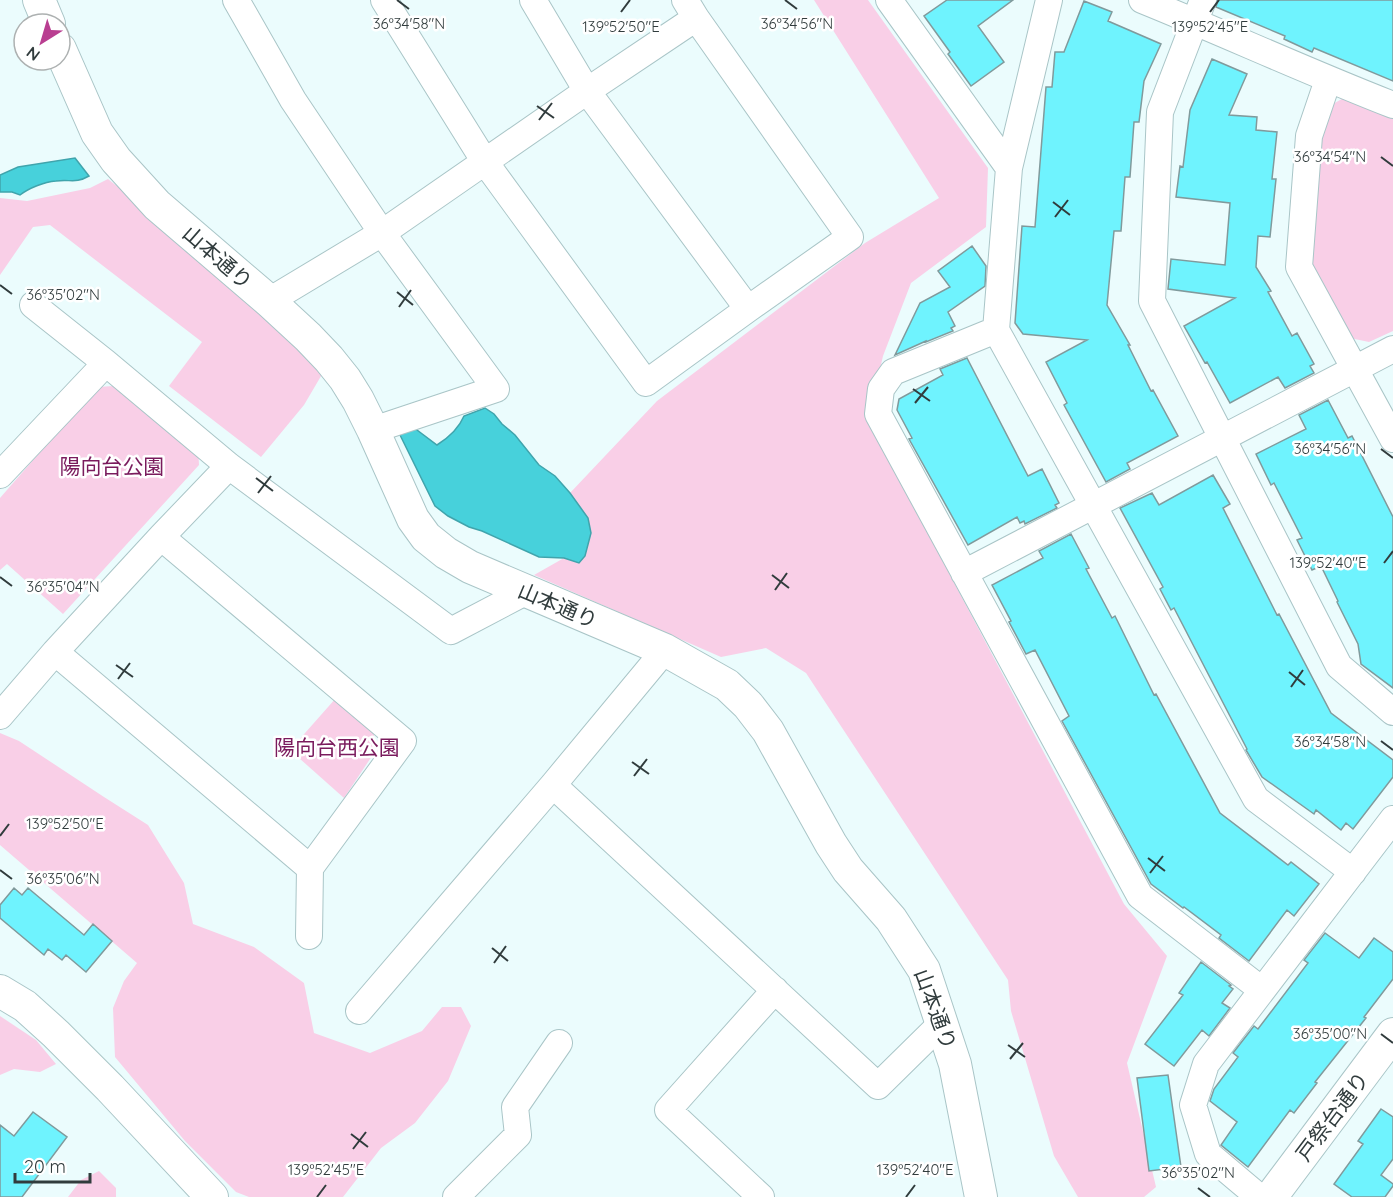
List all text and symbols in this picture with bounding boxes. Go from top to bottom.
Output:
north arrow [12,12,72,72]
text: 36°34'58"N [373,14,445,33]
text: 36°34'56"N [761,14,833,33]
text: 139°52'50"E [582,17,660,36]
text: 139°52'45"E [1172,17,1248,36]
text: N [22,42,44,66]
text: 36°34'54"N [1294,147,1366,166]
street label: 山本通り [178,220,258,294]
text: 36°35'02"N [26,285,100,304]
text: 36°34'56"N [1294,439,1366,458]
park label: 陽向台公園 [60,453,165,479]
text: 139°52'40"E [1289,553,1367,572]
text: 36°35'04"N [26,577,100,596]
street label: 山本通り [514,577,602,633]
text: 36°34'58"N [1294,732,1366,751]
park label: 陽向台西公園 [274,734,400,760]
text: 139°52'50"E [26,814,104,833]
text: 36°35'06"N [26,869,100,888]
street label: 山本通り [909,965,963,1053]
text: 36°35'00"N [1293,1024,1367,1043]
street label: 戸祭台通り [1290,1066,1374,1166]
scale bar [15,1146,90,1184]
text: 20 m [24,1155,66,1178]
text: 139°52'45"E [288,1160,364,1179]
text: 139°52'40"E [876,1160,954,1179]
text: 36°35'02"N [1161,1163,1235,1182]

